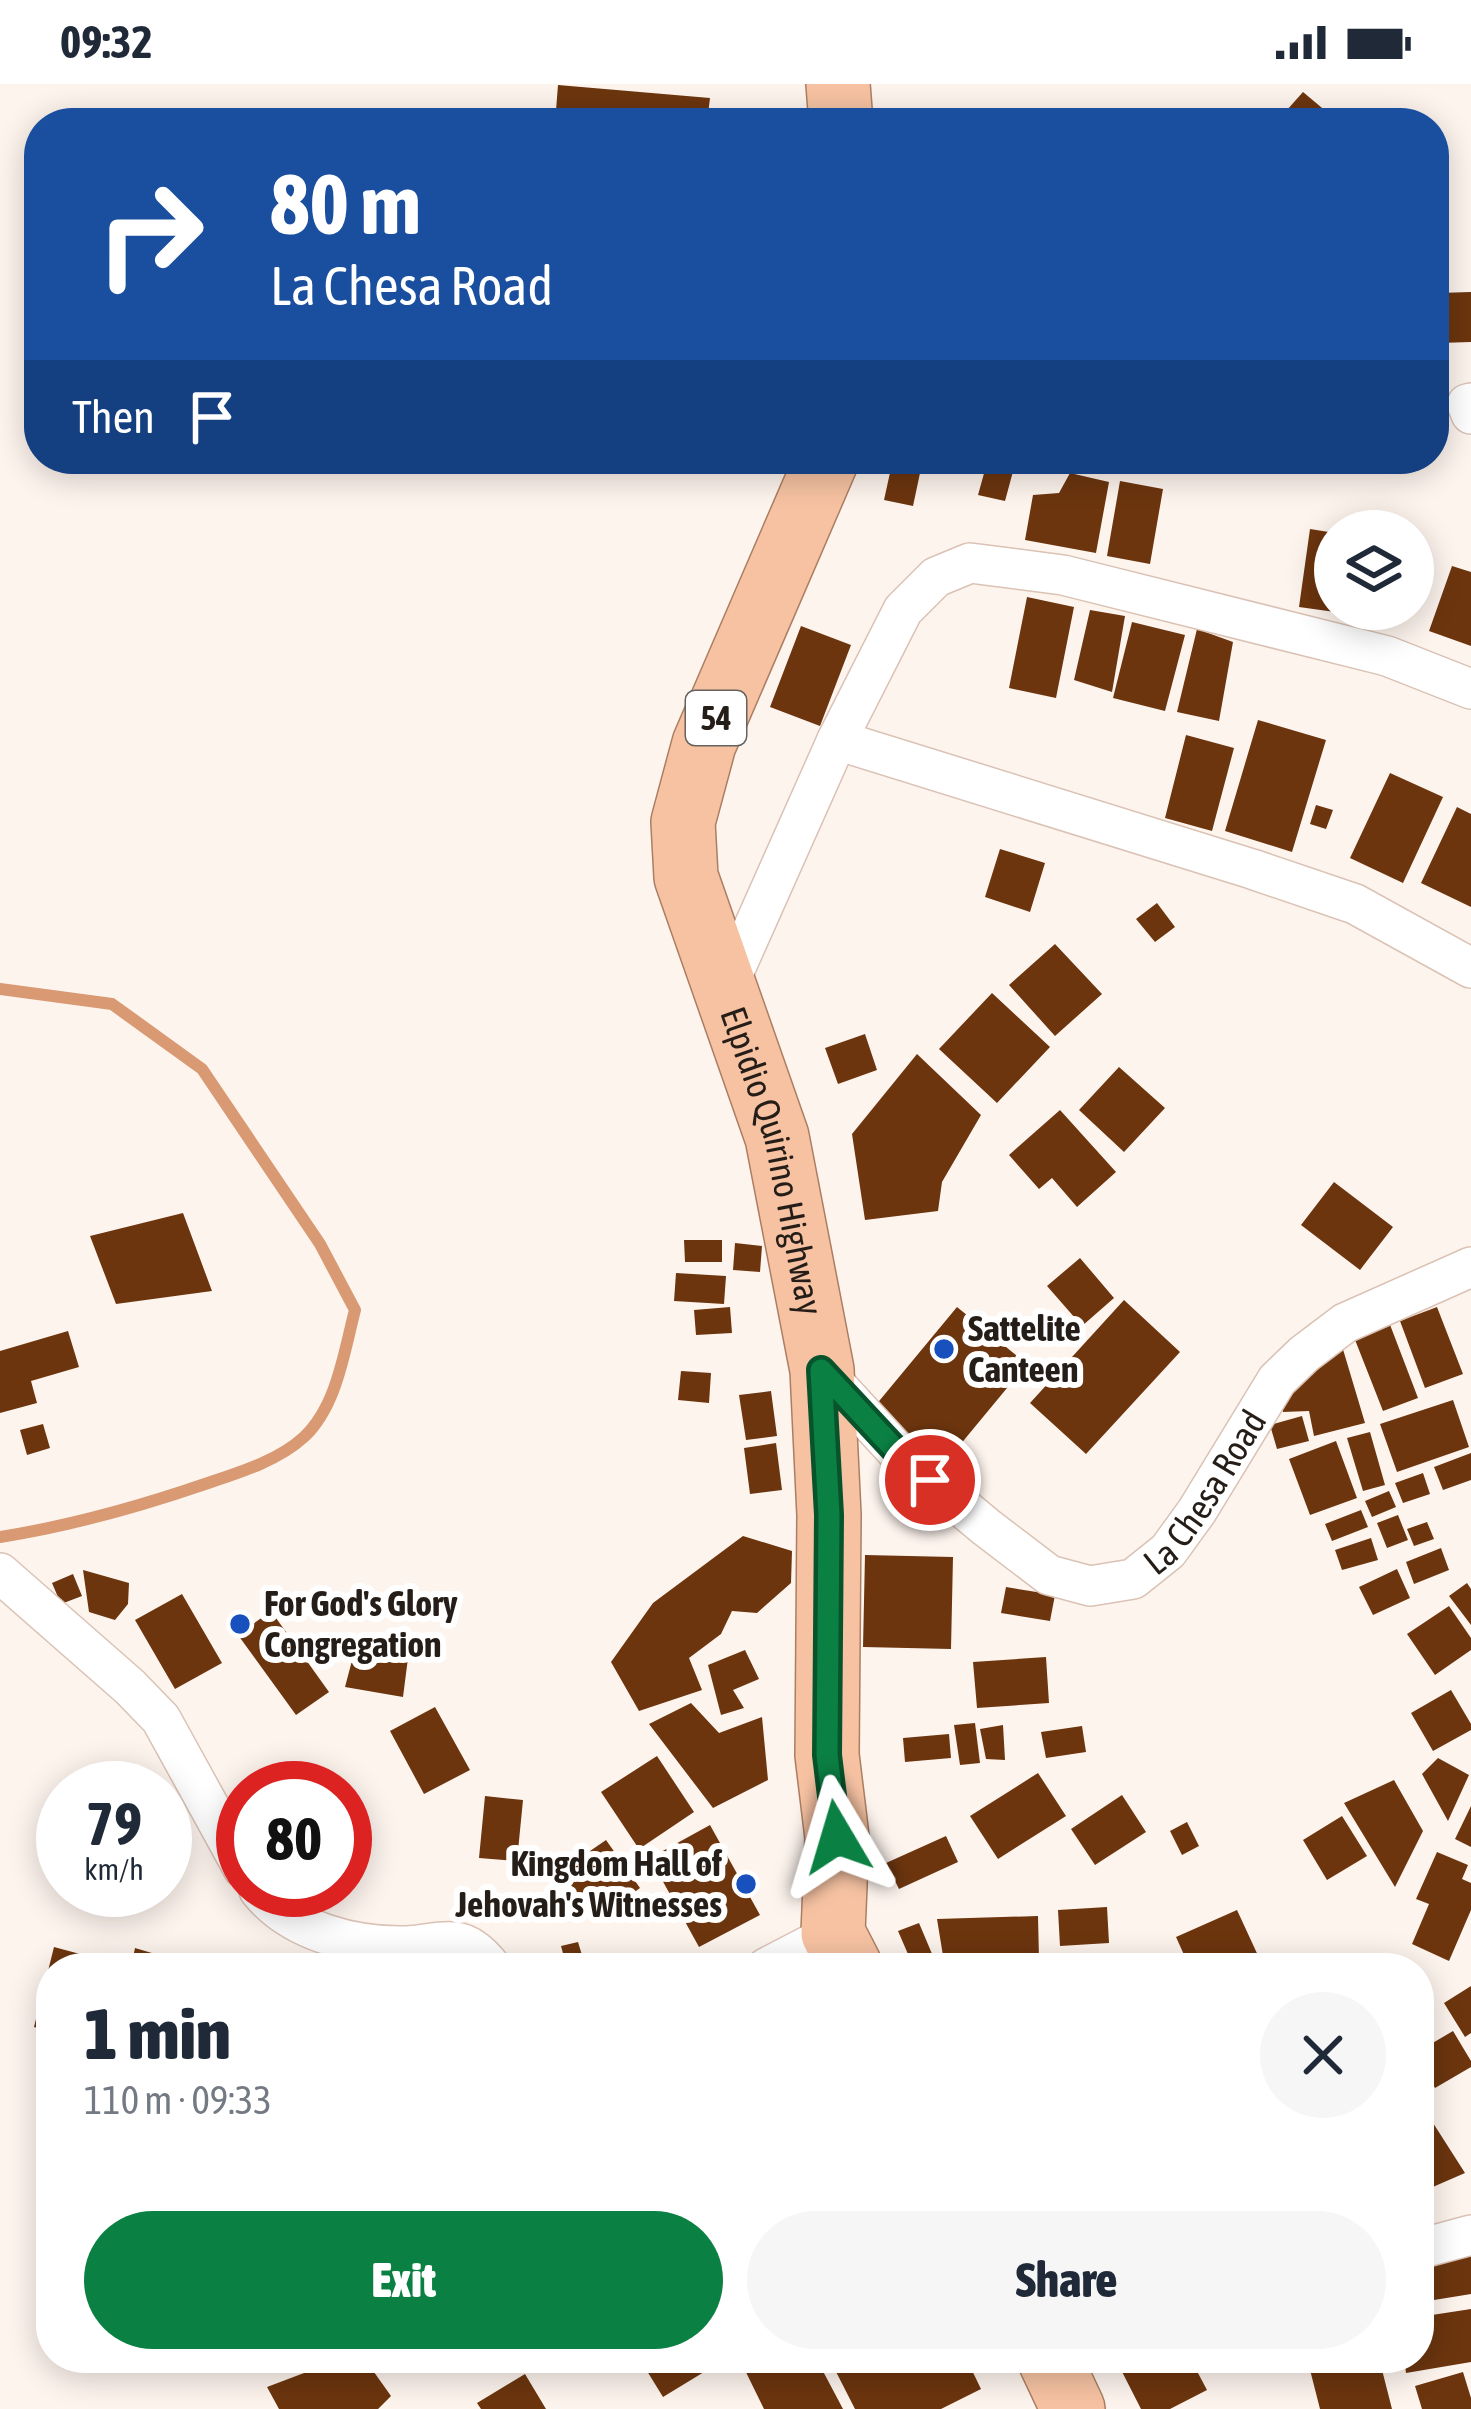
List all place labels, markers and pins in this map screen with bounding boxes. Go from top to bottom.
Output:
place label: Sattelite Canteen [968,1307,1081,1390]
marker: Sattelite Canteen [931,1336,957,1362]
pin [879,1429,981,1531]
place label: For God's Glory Congregation [264,1582,458,1665]
marker: For God's Glory Congregation [227,1611,253,1637]
place label: Kingdom Hall of Jehovah's Witnesses [455,1842,723,1925]
marker: Kingdom Hall of Jehovah's Witnesses [733,1871,759,1897]

